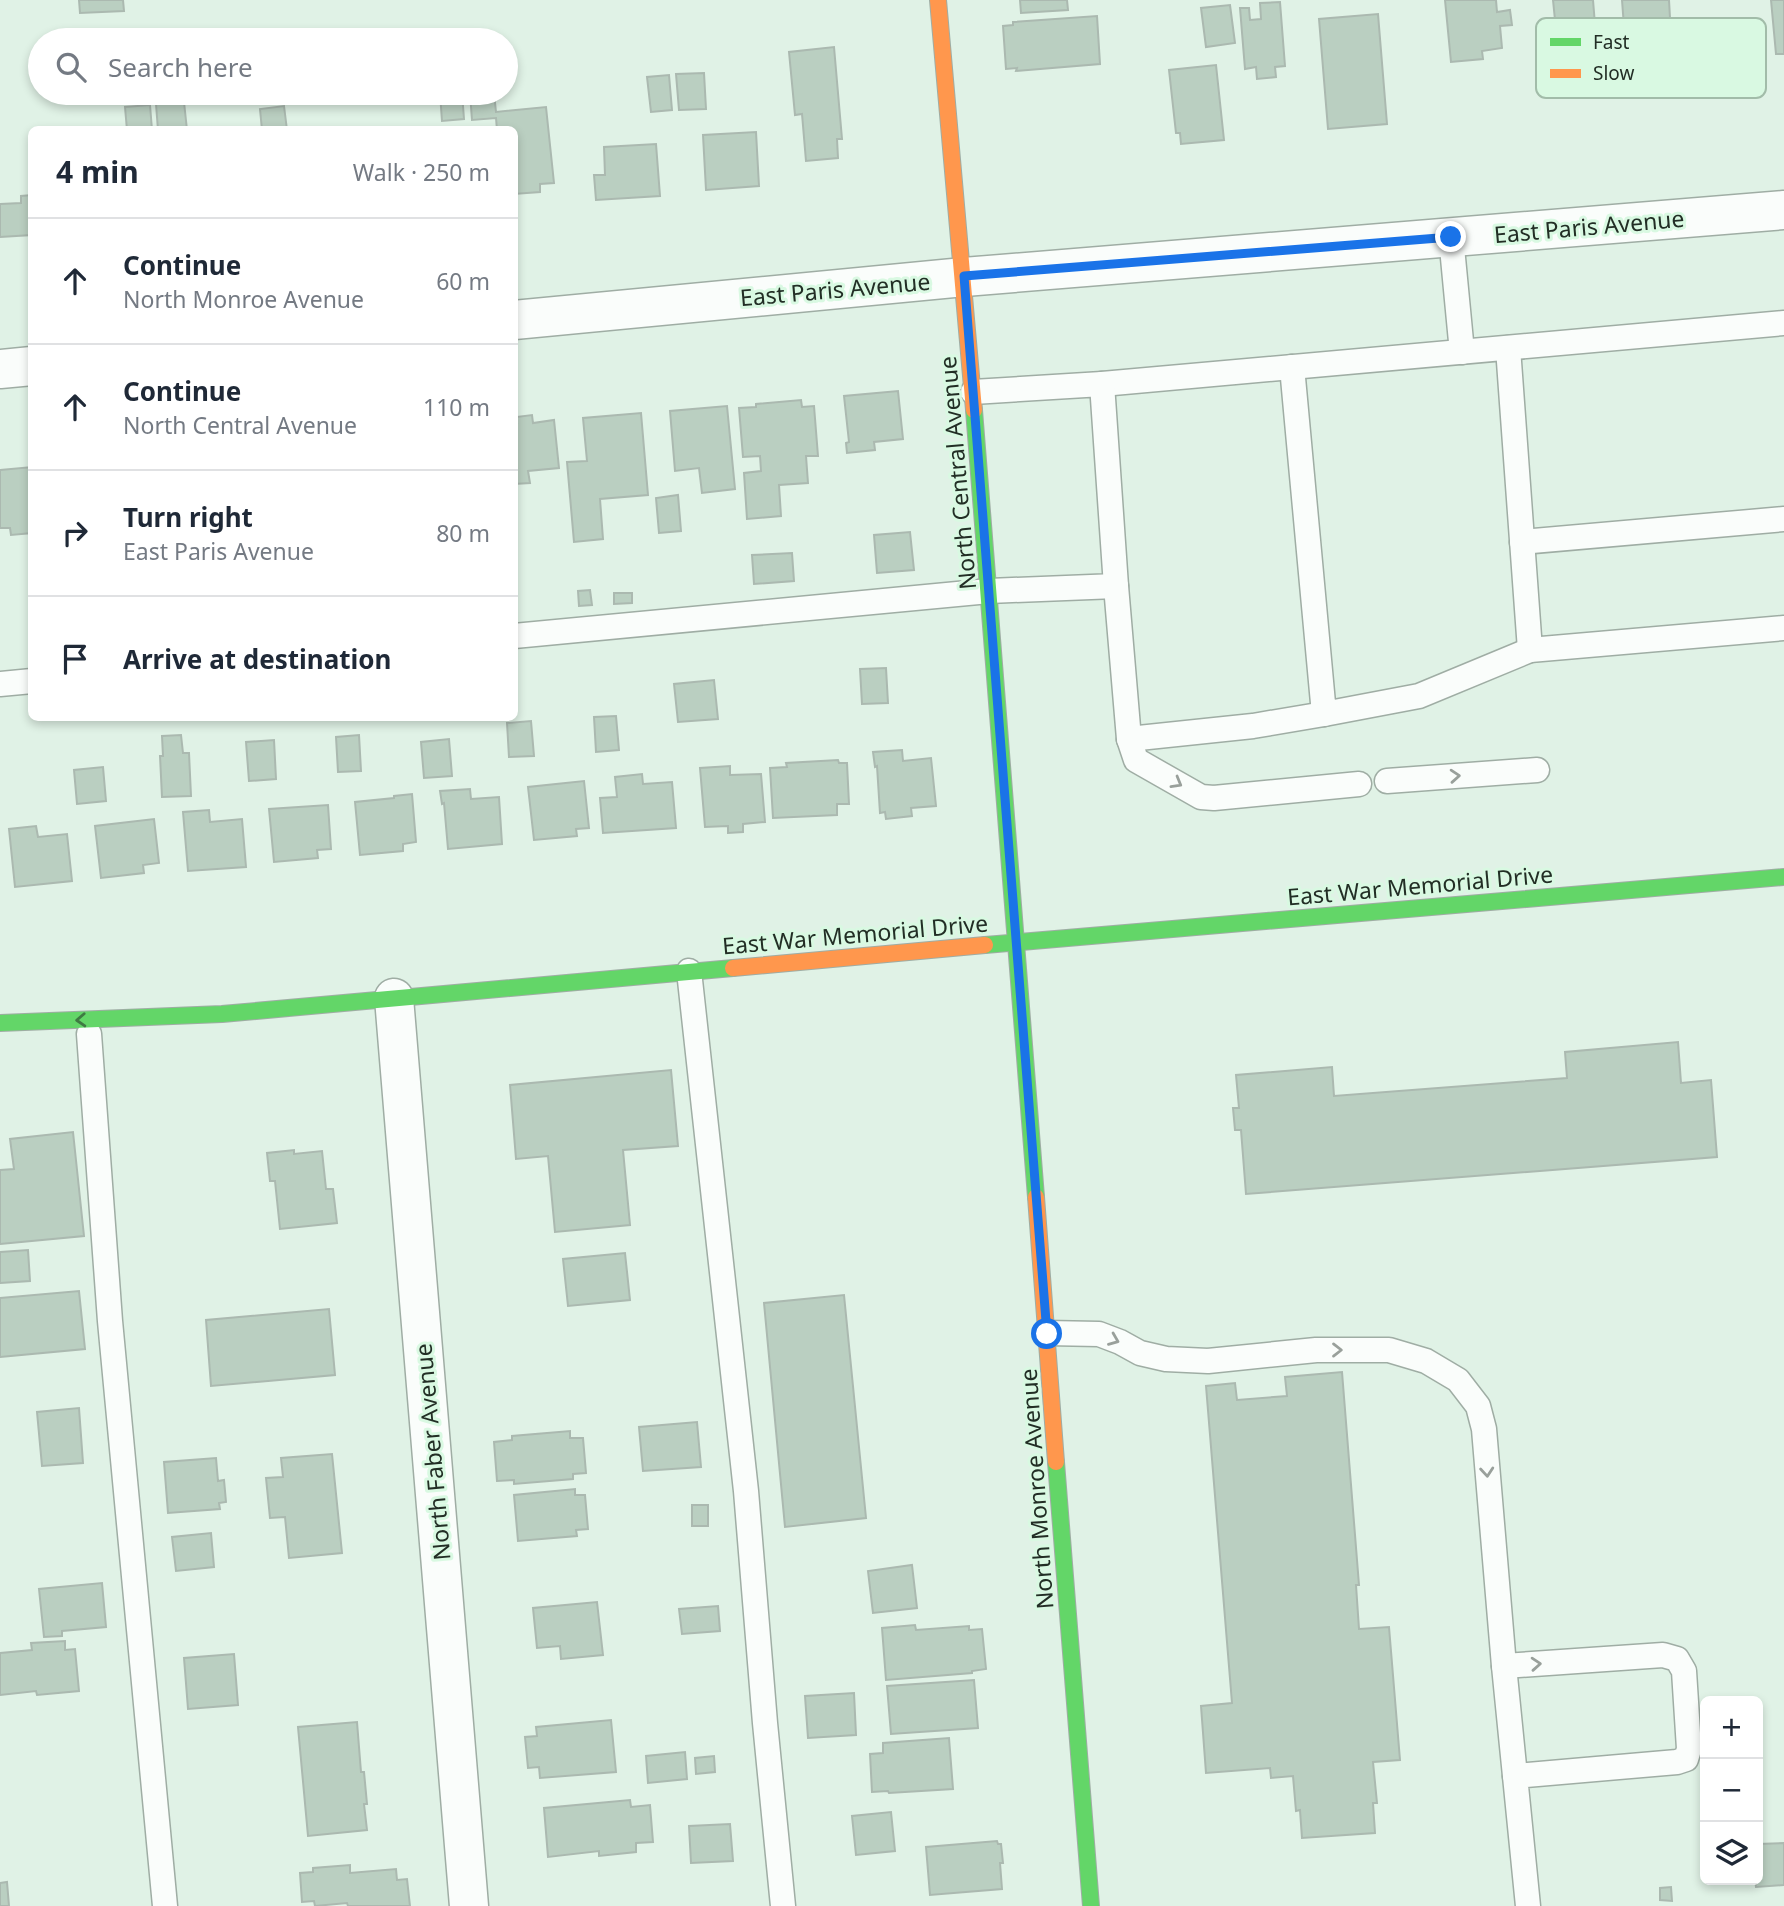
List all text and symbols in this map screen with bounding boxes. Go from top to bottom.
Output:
legend [1536,18,1766,98]
search box [28,28,518,105]
text: Fast [1593,29,1630,55]
icon: search [52,48,90,86]
text: Search here [108,49,253,85]
text: Slow [1593,60,1634,86]
text: 4 min [56,151,139,192]
text: Walk · 250 m [353,156,490,188]
street label: East Paris Avenue [1492,202,1686,250]
route end [1435,221,1466,252]
text: Continue [123,247,241,283]
icon: ahead [56,262,94,300]
text: 60 m [436,265,490,297]
street label: East Paris Avenue [738,265,932,313]
text: North Monroe Avenue [123,283,364,315]
street label: North Central Avenue [931,355,983,591]
text: Continue [123,373,241,409]
icon: ahead [56,388,94,426]
text: 110 m [423,391,490,423]
text: North Central Avenue [123,409,357,441]
text: Turn right [123,499,253,535]
icon: right [56,514,94,552]
text: 80 m [436,517,490,549]
text: East Paris Avenue [123,535,314,567]
icon: arrive [56,640,94,678]
text: Arrive at destination [123,641,392,677]
one-way arrow [1450,769,1461,784]
one-way arrow [1169,775,1182,788]
street label: East War Memorial Drive [1286,857,1554,913]
street label: East War Memorial Drive [721,906,989,962]
one-way arrow [75,1012,86,1027]
route start [1031,1318,1062,1349]
one-way arrow [1106,1332,1119,1346]
street label: North Faber Avenue [407,1342,457,1562]
one-way arrow [1332,1342,1343,1358]
street label: North Monroe Avenue [1012,1368,1060,1610]
one-way arrow [1479,1467,1494,1478]
one-way arrow [1531,1657,1542,1672]
map controls [1700,1696,1763,1885]
button: + [1700,1696,1763,1759]
button: − [1700,1759,1763,1822]
button: layers [1700,1822,1763,1885]

